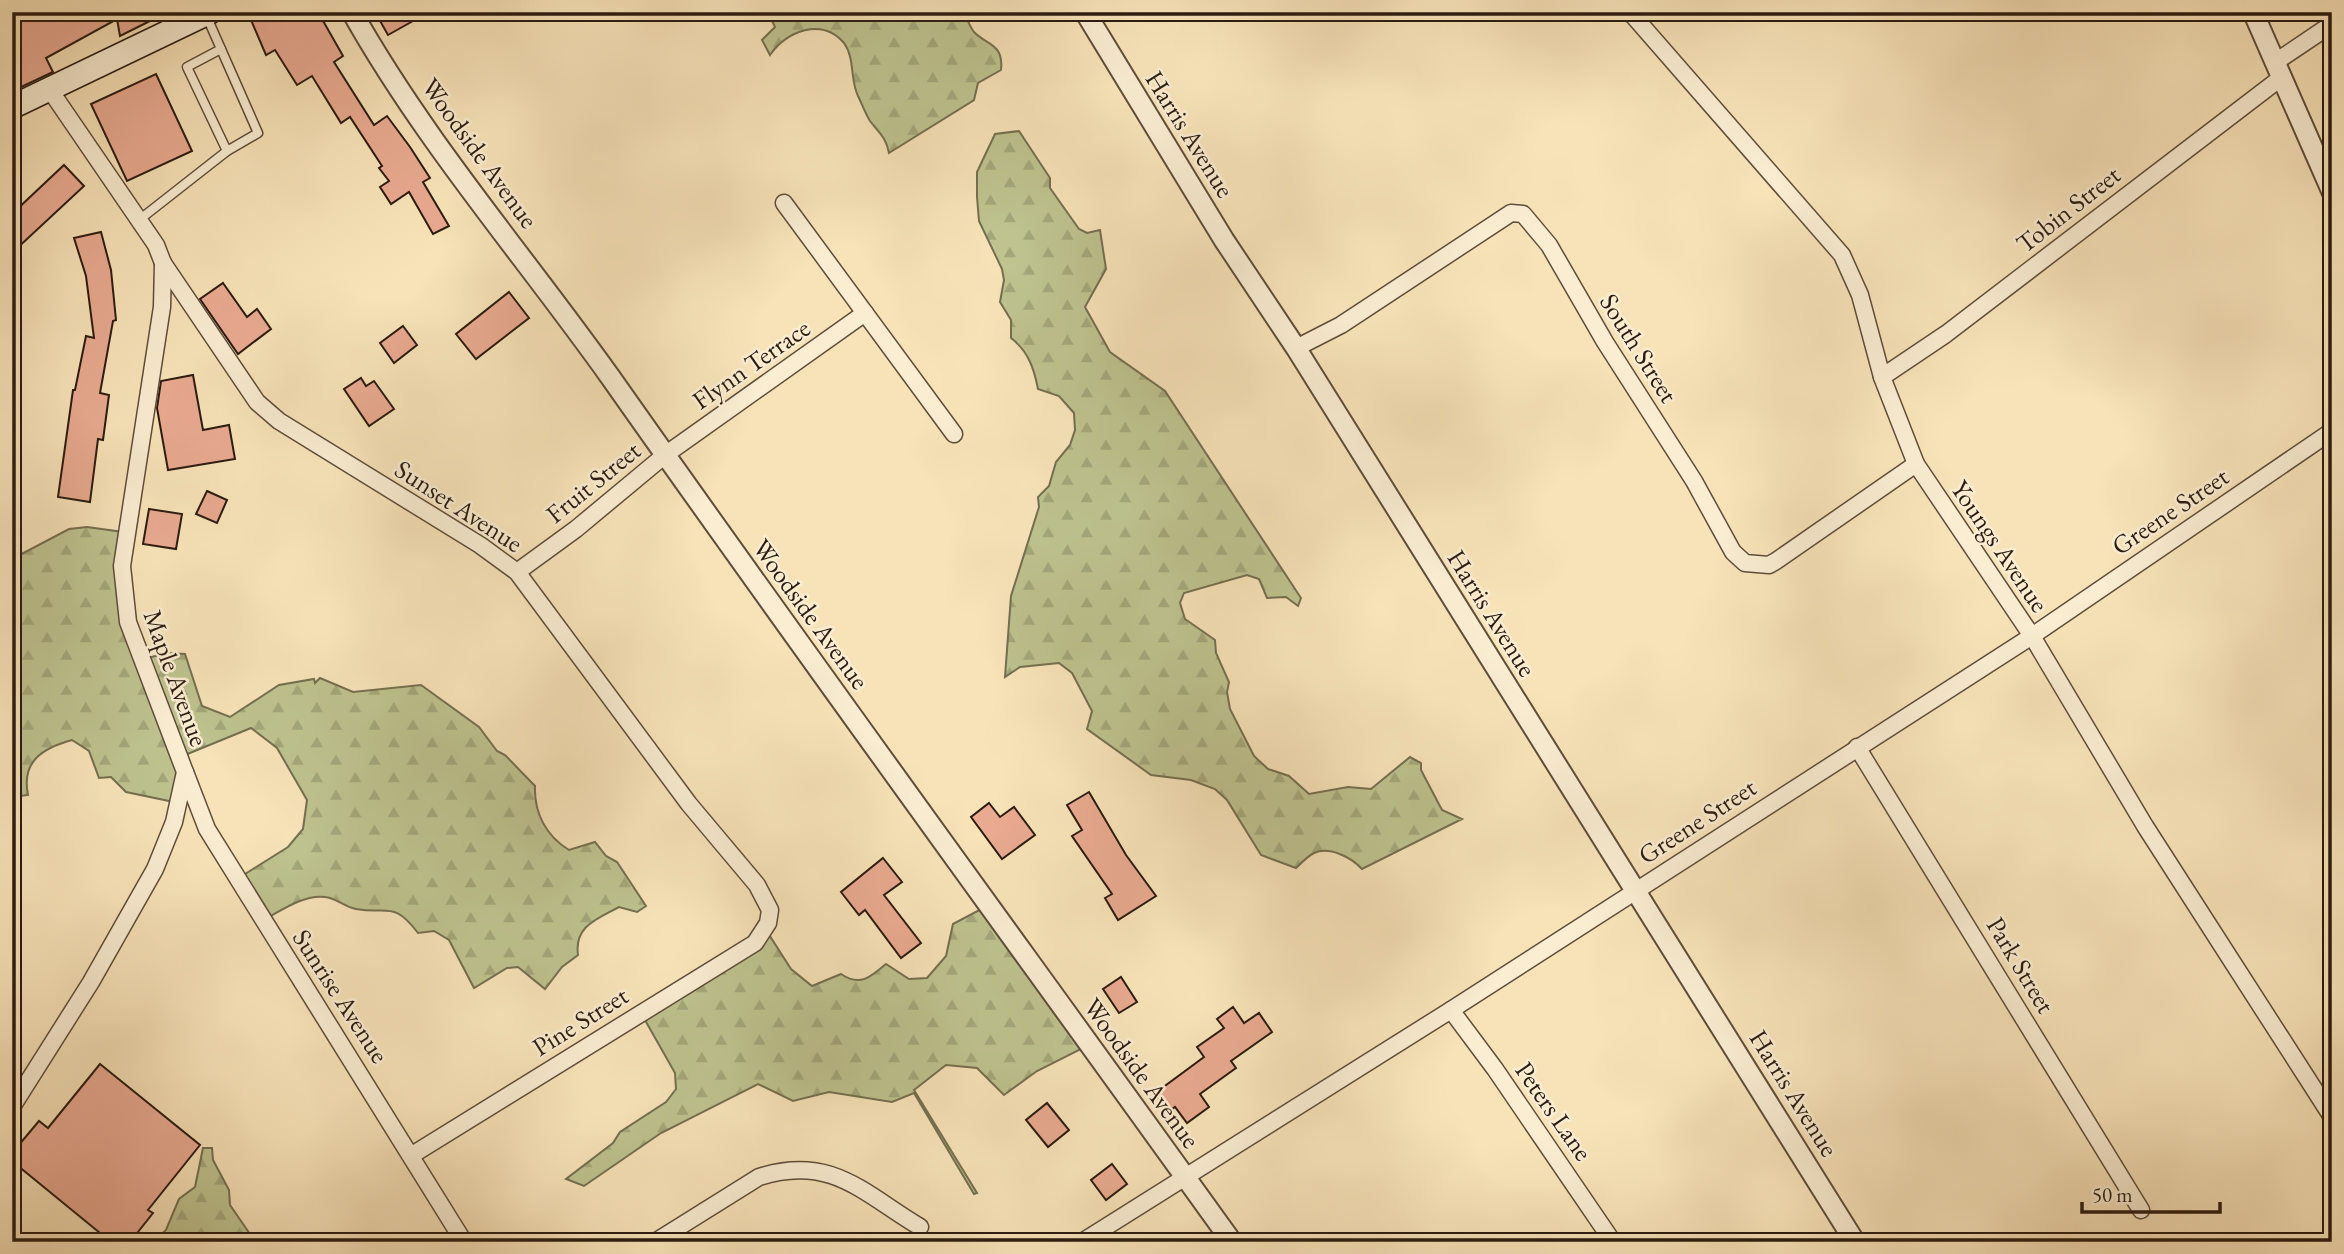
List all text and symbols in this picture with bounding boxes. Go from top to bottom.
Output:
street label: Harris Avenue [1138,64,1242,204]
street label: Woodside Avenue [414,71,546,235]
street label: Tobin Street [2009,158,2127,260]
street label: South Street [1592,287,1686,409]
street label: Flynn Terrace [685,311,817,417]
street label: Fruit Street [539,433,647,531]
street label: Sunset Avenue [388,452,530,560]
street label: Greene Street [2105,459,2235,563]
street label: Youngs Avenue [1943,473,2057,619]
street label: Woodside Avenue [745,532,877,696]
street label: Harris Avenue [1440,543,1544,683]
street label: Maple Avenue [136,605,216,751]
street label: Greene Street [1632,770,1762,872]
street label: Park Street [1979,911,2063,1019]
street label: Sunrise Avenue [285,923,397,1069]
street label: Pine Street [526,978,634,1064]
street label: Woodside Avenue [1076,991,1208,1155]
street label: Harris Avenue [1742,1023,1846,1163]
street label: Peters Lane [1508,1055,1600,1167]
scale bar [2082,1170,2220,1214]
text: 50 m [2092,1181,2133,1208]

